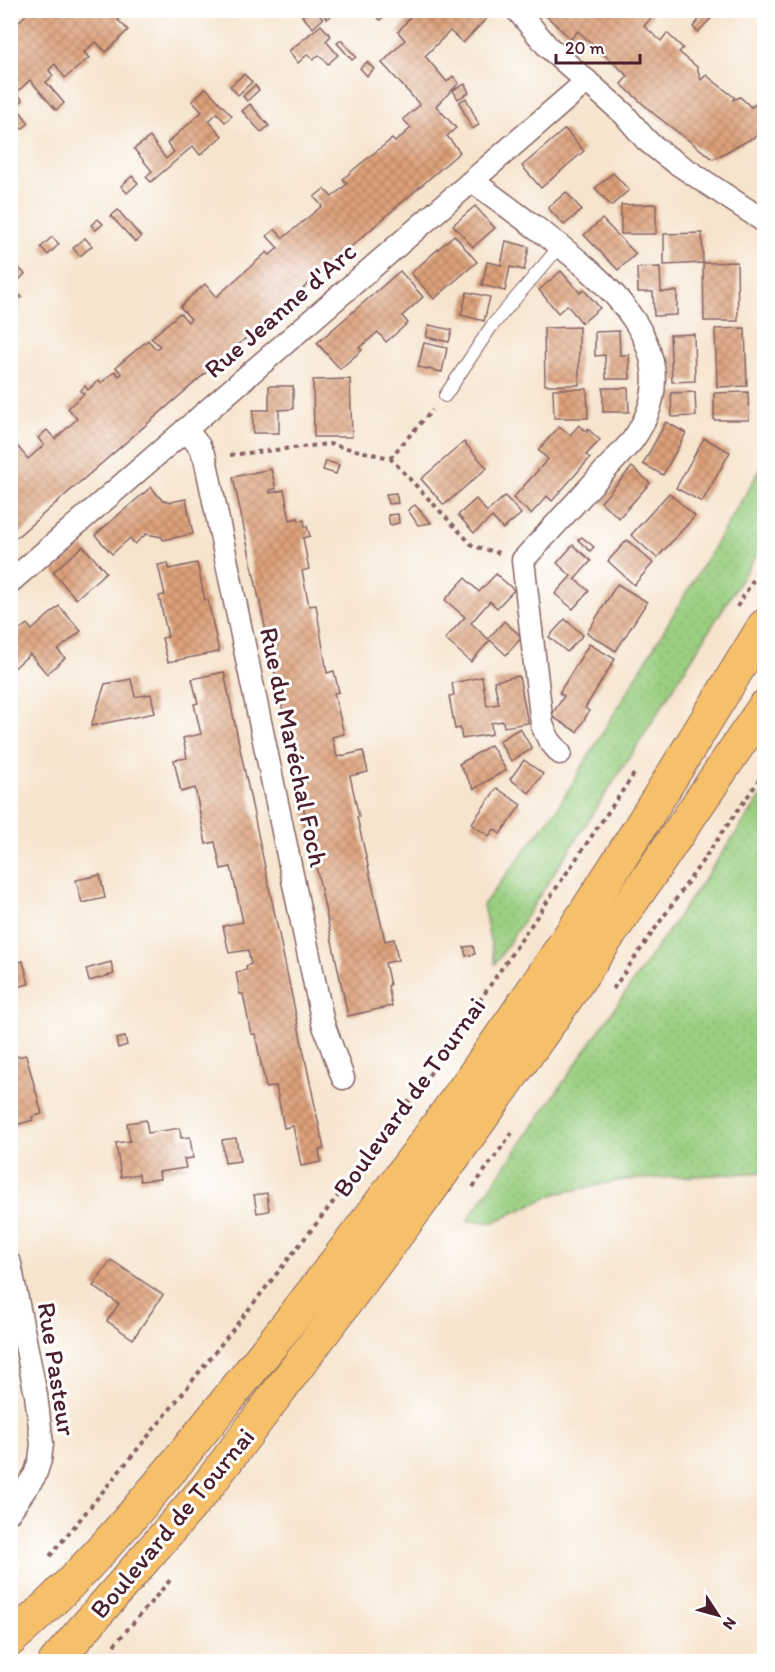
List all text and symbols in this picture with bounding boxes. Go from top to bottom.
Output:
scale bar [556,27,640,65]
text: 20 m [565,37,605,59]
street label: Rue Jeanne d'Arc [197,235,363,385]
street label: Rue du Maréchal Foch [253,624,335,870]
street label: Boulevard de Tournai [326,991,492,1203]
street label: Rue Pasteur [31,1300,83,1439]
street label: Boulevard de Tournai [83,1421,261,1625]
north arrow [688,1585,748,1645]
text: N [719,1614,741,1633]

